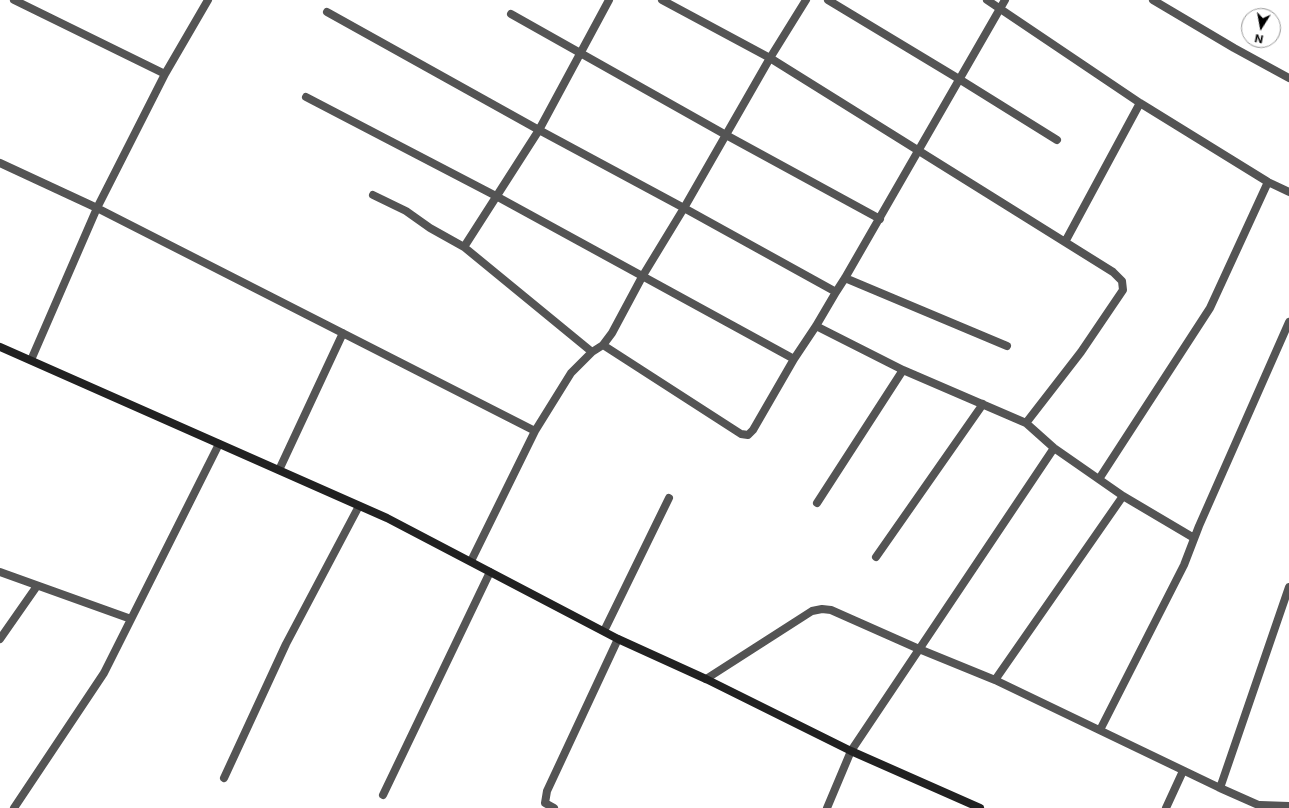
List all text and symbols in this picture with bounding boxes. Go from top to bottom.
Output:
north arrow [1241,8,1281,48]
text: N [1253,31,1264,46]

